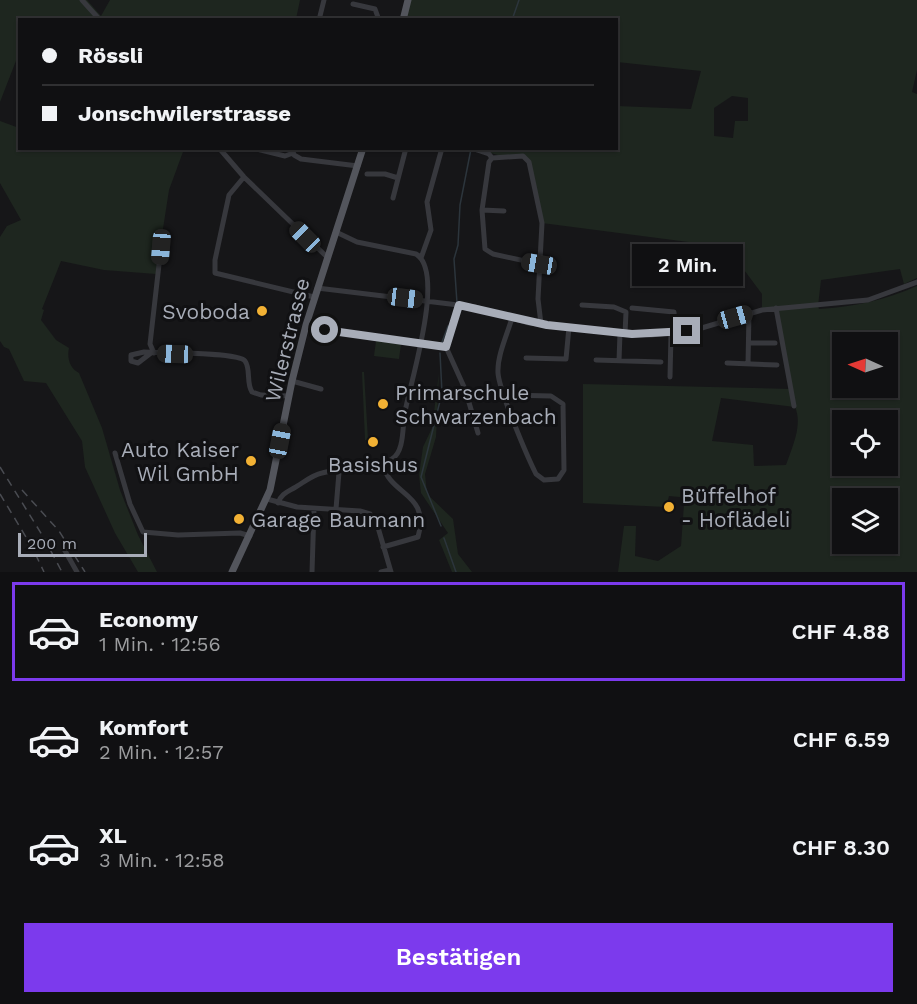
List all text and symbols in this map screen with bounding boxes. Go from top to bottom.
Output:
text: Rössli [78,43,143,68]
text: Jonschwilerstrasse [78,101,291,126]
car [286,218,324,256]
car [150,228,172,266]
callout: 2 Min. [632,244,742,286]
car [520,252,558,276]
text: 2 Min. [658,253,717,277]
street label: Wilerstrasse [260,275,314,405]
car [386,287,424,309]
place label: Svoboda [162,299,250,324]
car [715,303,755,331]
marker: Svoboda [255,304,269,318]
route start [311,316,338,343]
route end [673,317,700,344]
north arrow [832,332,898,398]
map controls [832,332,898,554]
car [157,344,193,364]
place label: Primarschule Schwarzenbach [395,380,557,429]
marker: Primarschule Schwarzenbach [376,397,390,411]
button: locate [832,410,898,476]
car [268,422,292,460]
marker: Basishus [366,435,380,449]
place label: Auto Kaiser Wil GmbH [121,437,239,486]
place label: Basishus [328,452,418,477]
marker: Auto Kaiser Wil GmbH [244,454,258,468]
place label: Büffelhof - Hoflädeli [681,483,790,532]
button: layers [832,488,898,554]
marker: Büffelhof - Hoflädeli [662,500,676,514]
place label: Garage Baumann [251,507,425,532]
marker: Garage Baumann [232,512,246,526]
scale bar [18,530,147,558]
text: 200 m [27,534,77,553]
icon: car [27,605,81,659]
text: Economy [99,607,198,632]
text: CHF 4.88 [791,619,890,644]
text: 1 Min. · 12:56 [99,632,221,656]
icon: car [27,713,81,767]
text: Komfort [99,715,188,740]
text: CHF 6.59 [793,727,890,752]
text: 2 Min. · 12:57 [99,740,224,764]
icon: car [27,821,81,875]
text: XL [99,823,127,848]
text: CHF 8.30 [792,835,890,860]
text: 3 Min. · 12:58 [99,848,225,872]
button: Bestätigen [24,923,893,992]

